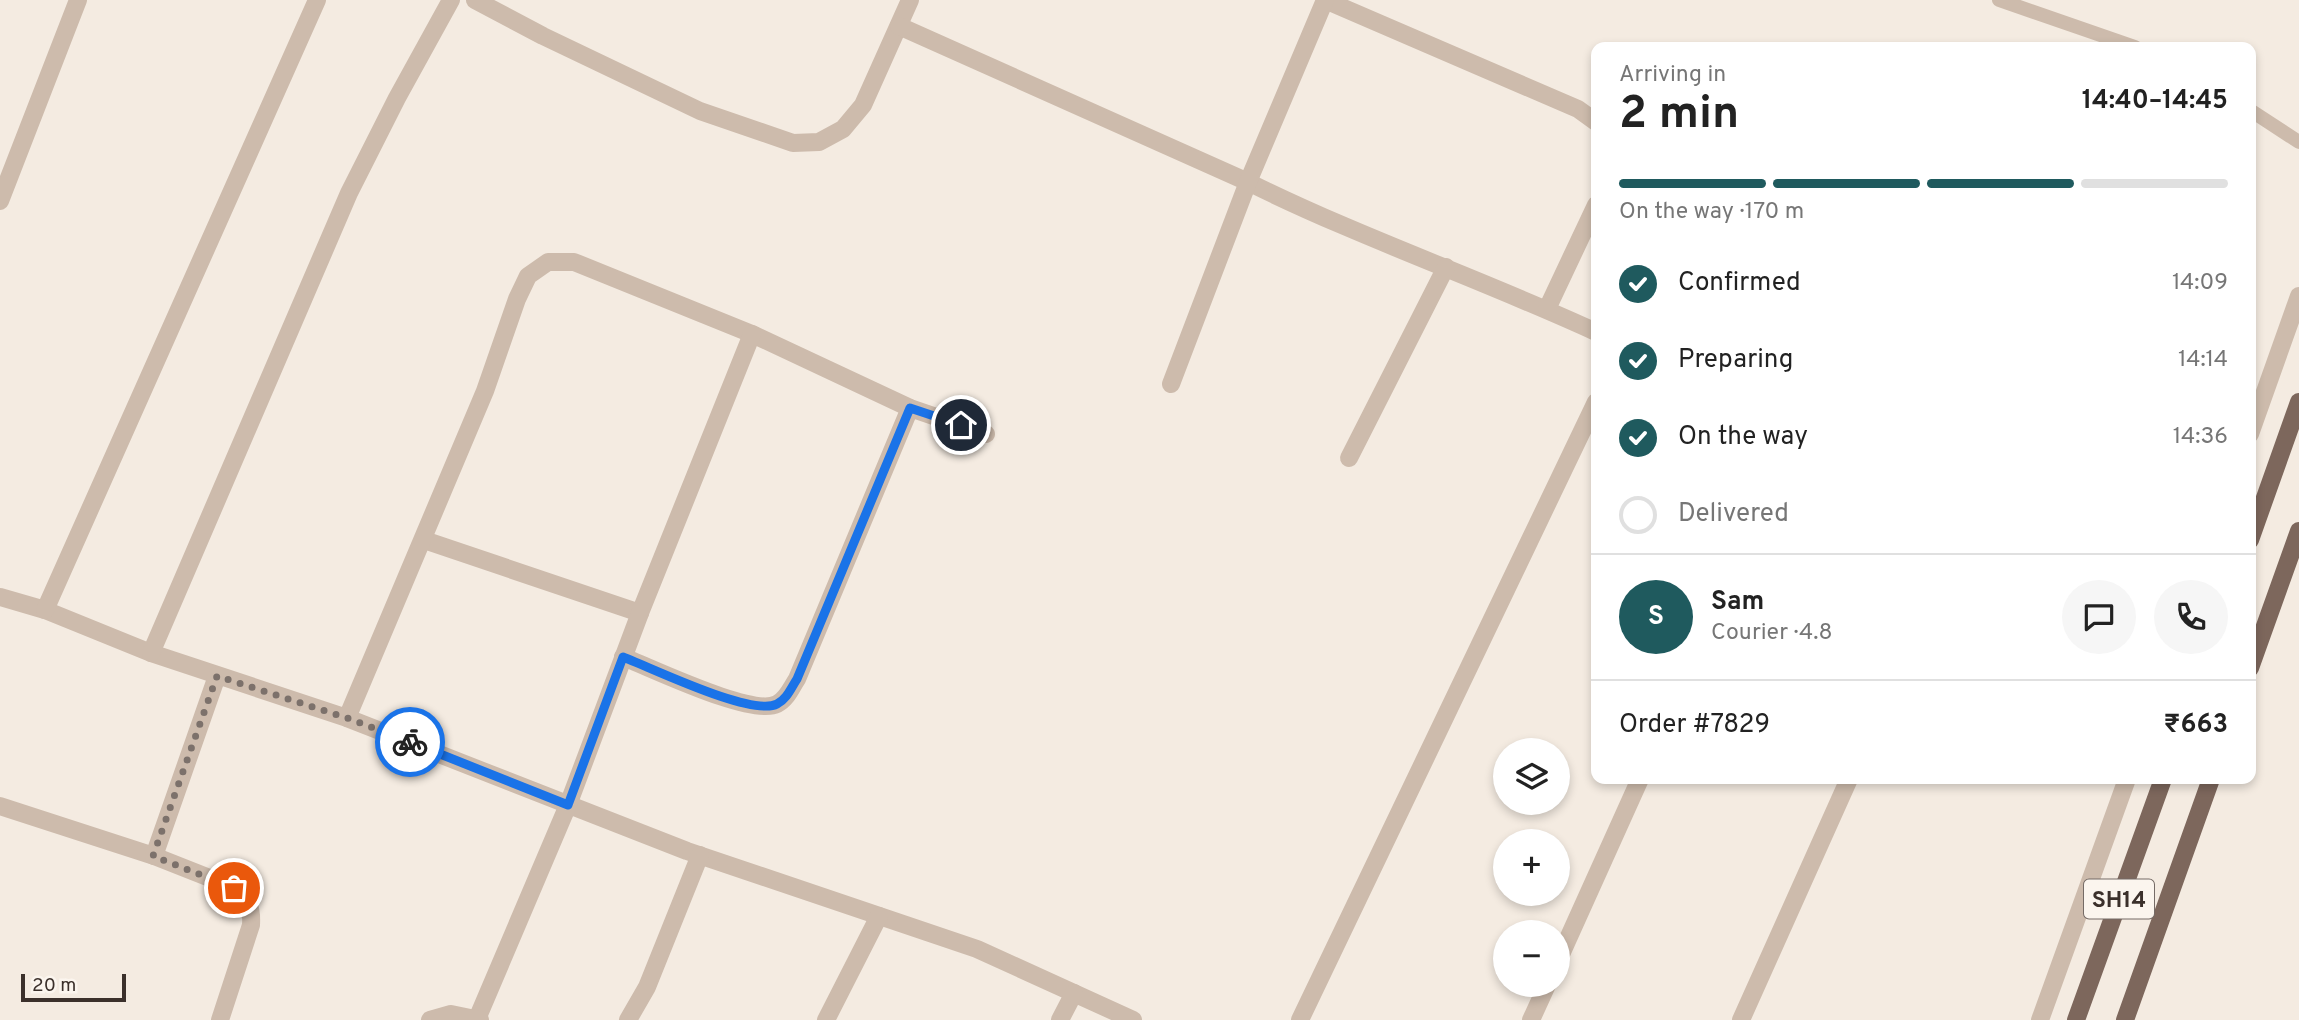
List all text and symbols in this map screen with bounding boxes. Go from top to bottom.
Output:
text: Arriving in [1619,61,1726,90]
text: 14:40–14:45 [2082,85,2228,118]
text: 2 min [1619,86,1739,145]
text: On the way · 170 m [1619,198,1804,227]
icon: check [1619,265,1657,303]
text: Confirmed [1678,267,1801,300]
text: 14:09 [2172,269,2228,298]
icon: check [1619,342,1657,380]
text: Preparing [1678,344,1793,377]
text: 14:14 [2178,346,2228,375]
pin [931,395,991,455]
icon: home [942,406,980,444]
icon: check [1619,419,1657,457]
text: On the way [1678,421,1808,454]
text: 14:36 [2173,423,2228,452]
text: Delivered [1678,498,1789,531]
button: chat [2062,580,2136,654]
button: phone [2154,580,2228,654]
text: Sam [1711,586,1764,619]
text: S [1648,601,1664,634]
text: Courier · 4.8 [1711,619,1832,648]
courier [375,707,445,777]
text: Order #7829 [1619,709,1770,742]
text: ₹663 [2163,709,2228,742]
icon: bike [391,723,429,761]
map controls [1493,738,1570,997]
button: layers [1493,738,1570,815]
button: + [1493,829,1570,906]
pin [204,858,264,918]
icon: bag [215,869,253,907]
road number: SH14 [2084,879,2154,918]
button: − [1493,920,1570,997]
scale bar [21,971,126,1003]
text: 20 m [32,974,76,998]

